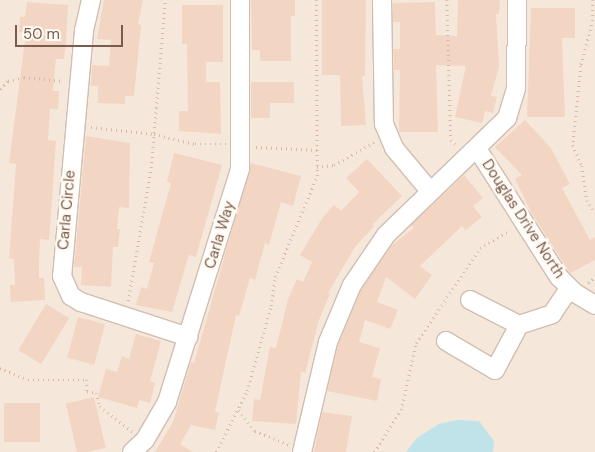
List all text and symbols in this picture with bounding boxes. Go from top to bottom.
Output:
scale bar [18,15,125,47]
text: 50 m [23,24,60,44]
street label: Douglas Drive North [478,156,568,282]
street label: Carla Circle [55,169,79,251]
street label: Carla Way [201,199,239,271]

